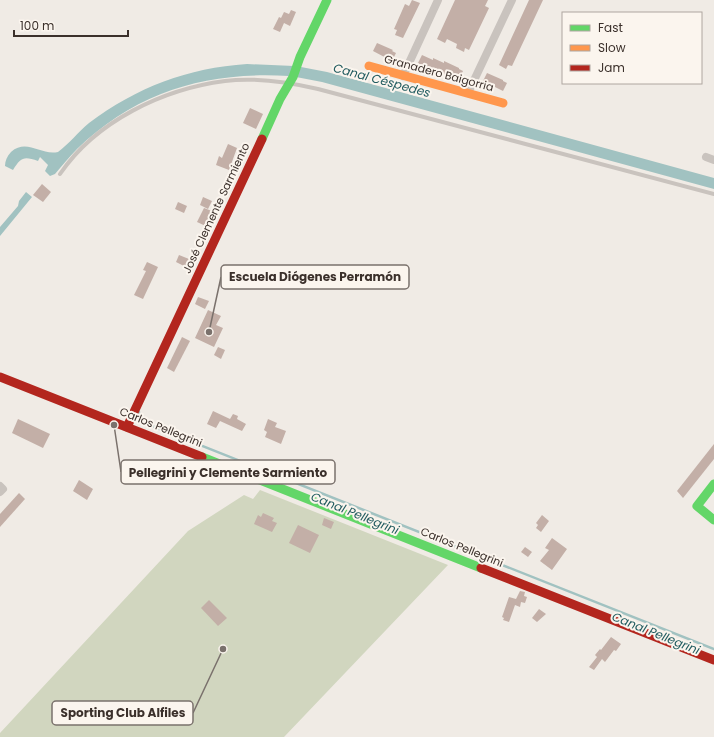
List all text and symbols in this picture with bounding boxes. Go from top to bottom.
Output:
scale bar [14,12,128,38]
legend [562,12,702,84]
text: 100 m [20,17,54,34]
text: Fast [598,19,623,36]
text: Slow [598,39,626,56]
street label: Granadero Baigorria [383,51,495,95]
water label: Canal Céspedes [331,59,433,101]
text: Jam [598,59,625,76]
street label: José Clemente Sarmiento [179,140,253,276]
callout: Escuela Diógenes Perramón [221,265,409,289]
text: Escuela Diógenes Perramón [229,268,401,285]
street label: Carlos Pellegrini [117,403,205,451]
callout: Pellegrini y Clemente Sarmiento [121,460,335,484]
text: Pellegrini y Clemente Sarmiento [129,464,328,481]
water label: Canal Pellegrini [308,488,403,539]
street label: Carlos Pellegrini [418,523,506,571]
water label: Canal Pellegrini [609,608,704,659]
callout: Sporting Club Alfiles [52,701,193,725]
text: Sporting Club Alfiles [61,704,186,721]

